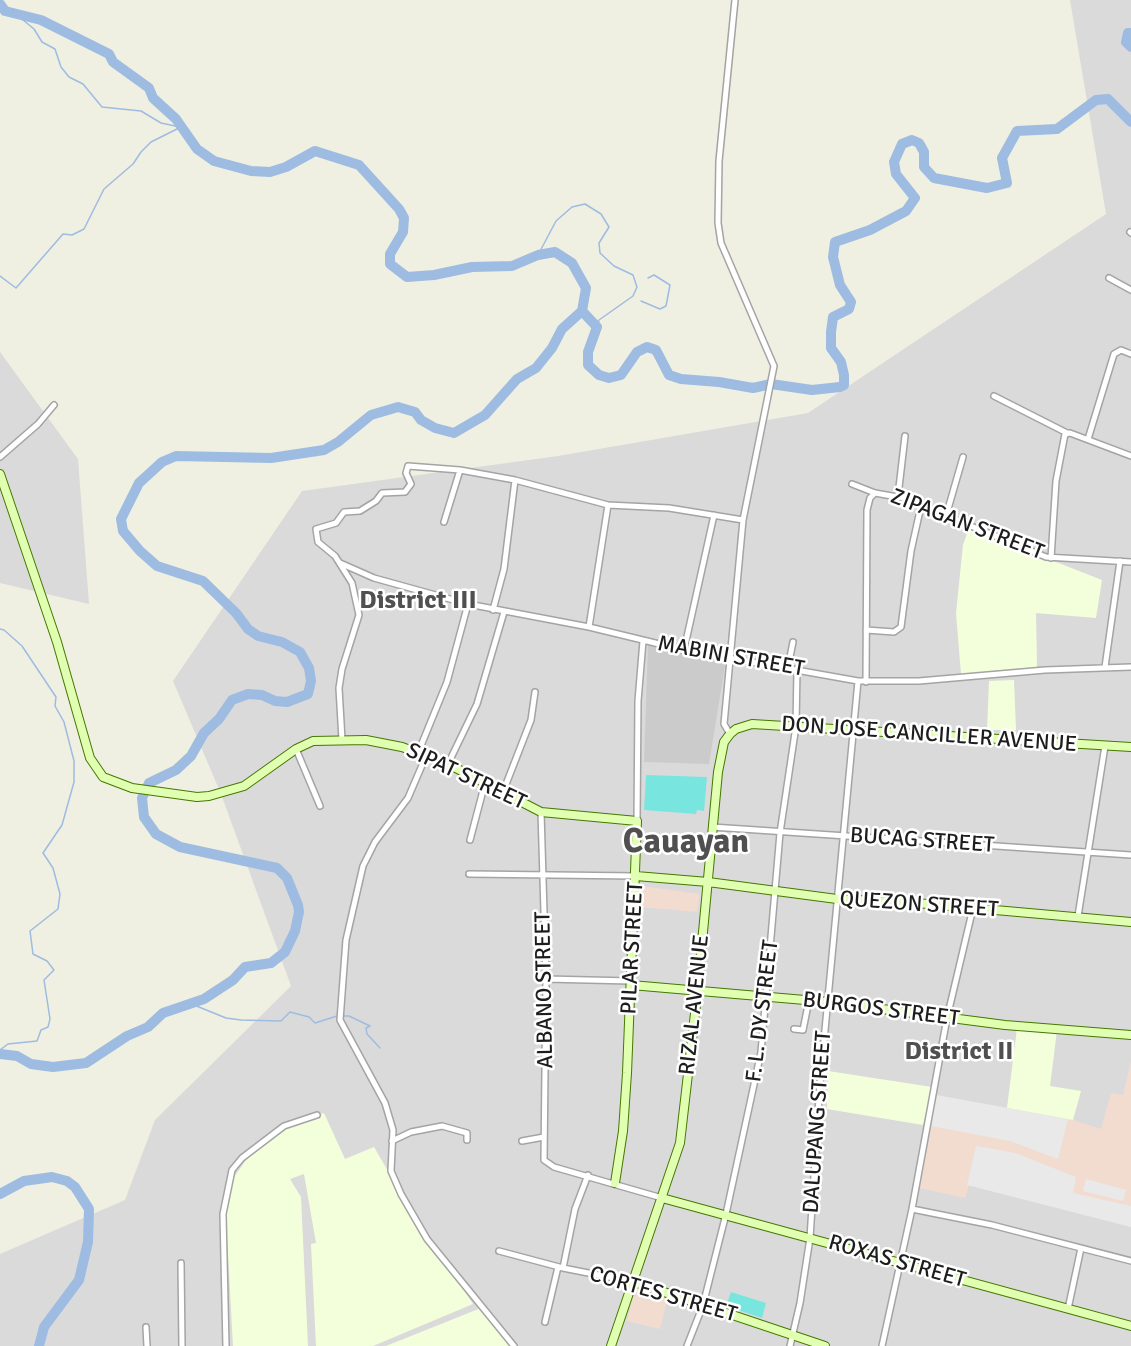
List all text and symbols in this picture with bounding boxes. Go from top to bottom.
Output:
street label: ZIPAGAN STREET [887,484,1047,566]
district label: District III [359,585,477,617]
street label: MABINI STREET [656,631,806,683]
street label: DON JOSE CANCILLER AVENUE [780,712,1078,758]
street label: SIPAT STREET [402,738,530,816]
district label: Cauayan [623,823,749,863]
street label: BUCAG STREET [849,823,995,859]
street label: PILAR STREET [616,881,650,1015]
street label: QUEZON STREET [839,886,999,924]
street label: ALBANO STREET [530,911,560,1069]
street label: RIZAL AVENUE [674,933,716,1077]
street label: F. L. DY STREET [741,938,785,1084]
street label: BURGOS STREET [801,987,961,1033]
street label: DALUPANG STREET [798,1030,838,1214]
district label: District II [904,1036,1014,1068]
street label: ROXAS STREET [825,1230,969,1294]
street label: CORTES STREET [586,1261,740,1329]

